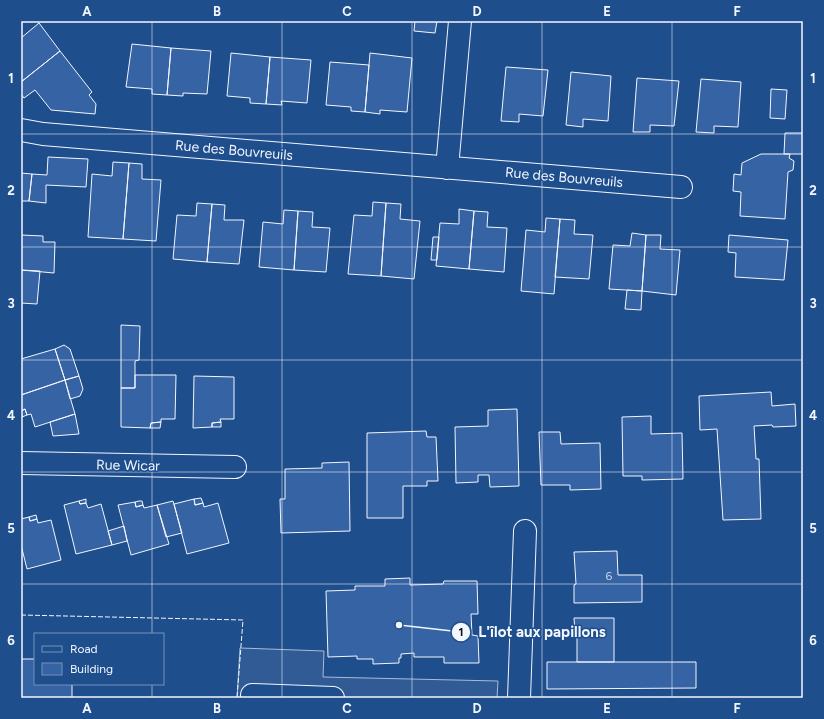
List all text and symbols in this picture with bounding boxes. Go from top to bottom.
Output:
text: A [82,4,92,19]
text: B [213,4,221,19]
text: C [342,4,352,19]
text: D [472,4,482,19]
text: E [603,4,611,19]
text: F [733,4,741,19]
text: 1 [8,71,14,86]
text: 1 [810,71,816,86]
street label: Rue des Bouvreuils [174,137,294,164]
street label: Rue des Bouvreuils [504,164,624,191]
text: 2 [7,183,15,198]
text: 2 [809,183,817,198]
text: 3 [7,296,15,311]
text: 3 [809,296,817,311]
text: 4 [7,408,15,423]
text: 4 [809,408,817,423]
street label: Rue Wicar [96,456,160,475]
text: 5 [7,521,15,536]
text: 5 [809,521,817,536]
house number: 6 [606,569,613,583]
callout: L'îlot aux papillons [451,618,614,645]
text: L'îlot aux papillons [478,623,606,641]
text: 1 [458,625,464,639]
text: 6 [7,633,15,648]
legend [34,633,164,685]
text: 6 [809,633,817,648]
text: Road [70,642,98,656]
text: Building [70,662,113,676]
text: A [82,701,92,716]
text: B [213,701,221,716]
text: C [342,701,352,716]
text: D [472,701,482,716]
text: E [603,701,611,716]
text: F [733,701,741,716]

